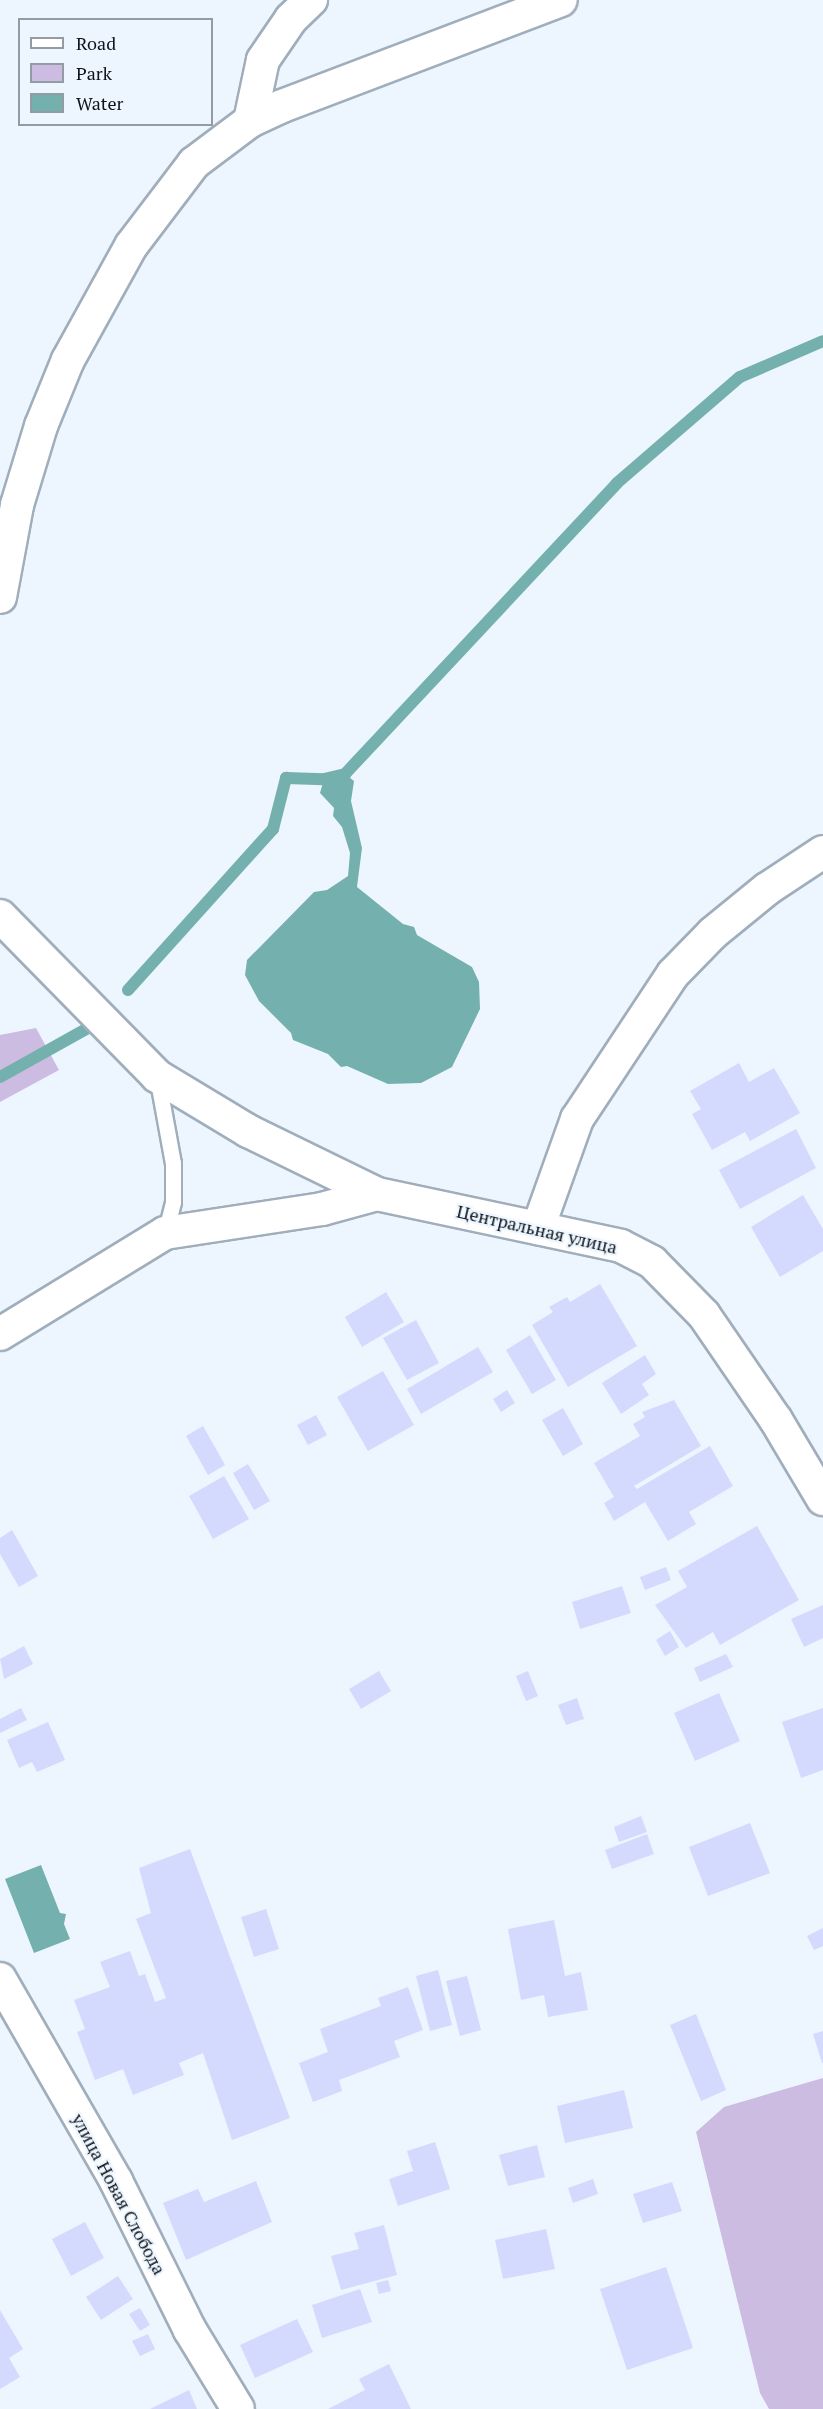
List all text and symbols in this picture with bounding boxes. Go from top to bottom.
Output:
legend [18,18,213,126]
text: Road [76,31,116,55]
text: Park [76,61,112,85]
text: Water [76,91,123,115]
street label: Центральная улица [455,1200,619,1258]
street label: улица Новая Слобода [67,2110,171,2278]

